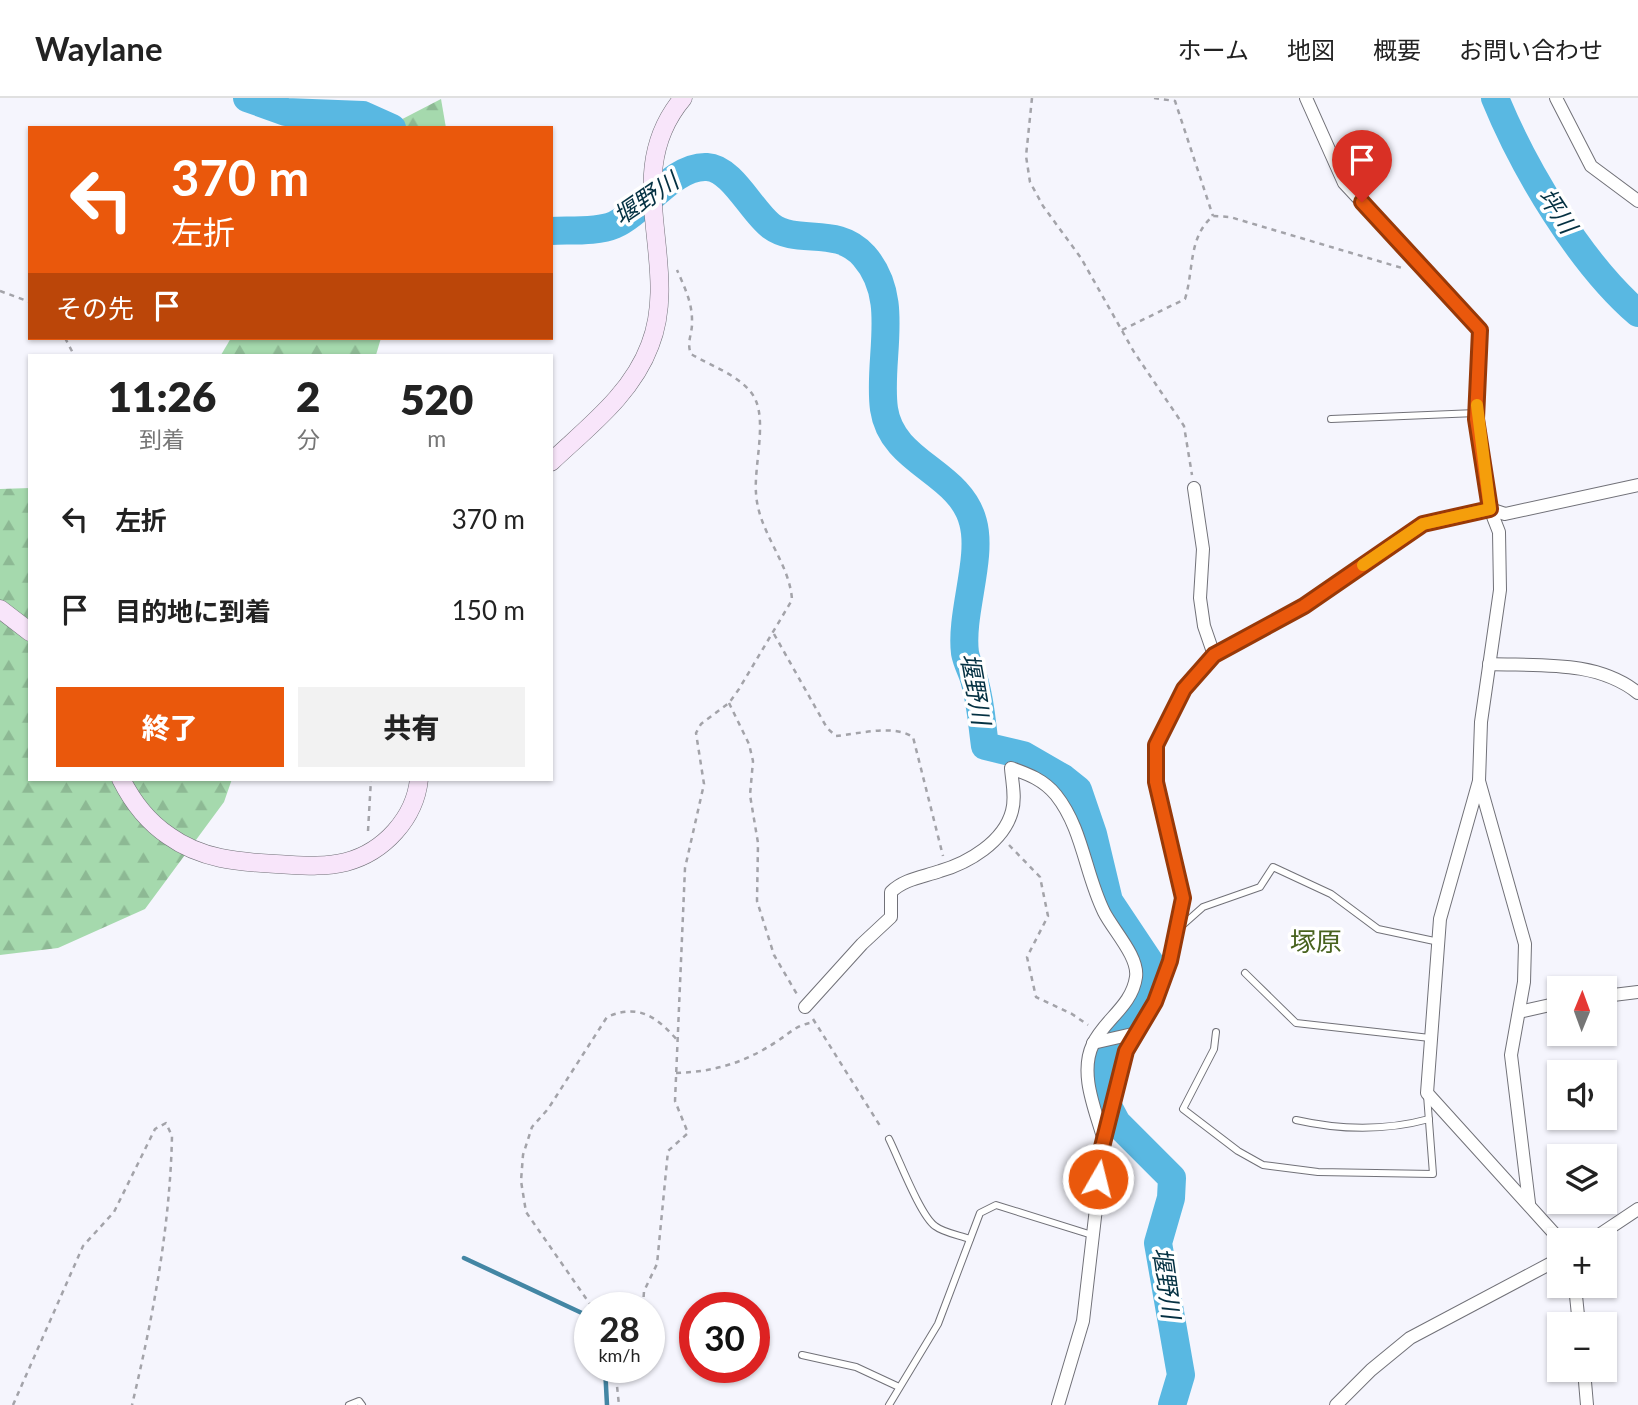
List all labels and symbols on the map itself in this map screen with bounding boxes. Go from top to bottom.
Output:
pin [1332,130,1392,202]
water label: 堰野川 [607,164,686,230]
water label: 坪川 [1533,182,1585,241]
water label: 堰野川 [956,651,998,730]
district label: 塚原 [1290,925,1342,957]
north arrow [1547,976,1617,1046]
position arrow [1061,1142,1135,1216]
water label: 堰野川 [1148,1245,1187,1323]
speed limit sign: 30 [679,1292,770,1383]

